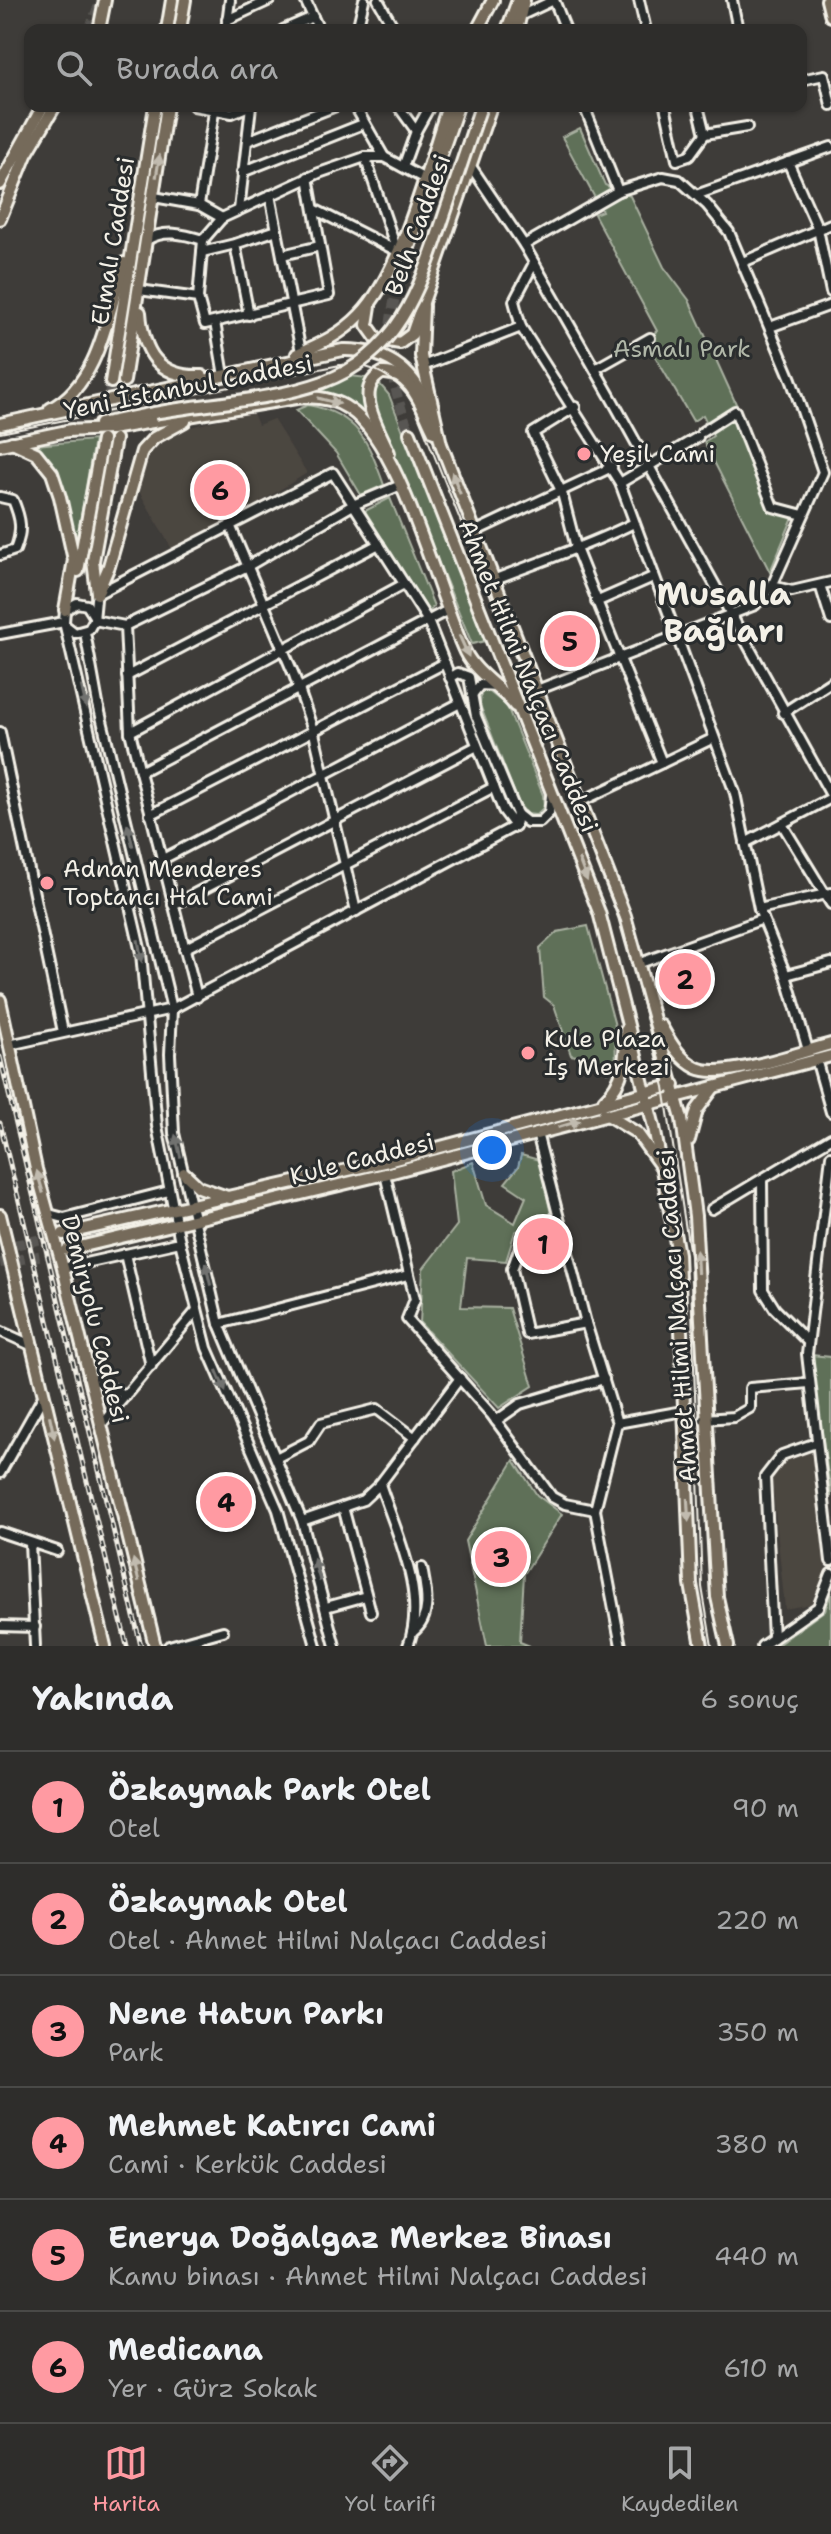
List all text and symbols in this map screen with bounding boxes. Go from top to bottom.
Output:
search box [24,24,807,112]
icon: search [52,46,96,90]
text: Burada ara [116,48,278,89]
street label: Belh Caddesi [378,150,458,300]
one-way arrow [152,153,165,178]
street label: Elmalı Caddesi [84,155,142,327]
park label: Asmalı Park [613,333,751,365]
street label: Yeni İstanbul Caddesi [61,347,315,427]
one-way arrow [318,395,342,408]
place label: Yeşil Cami [600,438,715,470]
marker: Yeşil Cami [575,445,593,463]
pin: 6 [194,460,246,520]
one-way arrow [449,470,461,494]
street label: Ahmet Hilmi Nalçacı Caddesi [450,515,606,837]
district label: Musalla Bağları [657,572,791,652]
pin: 5 [544,611,596,671]
one-way arrow [457,635,470,658]
one-way arrow [78,685,91,710]
one-way arrow [123,823,136,848]
place label: Adnan Menderes Toptancı Hal Cami [63,853,273,913]
one-way arrow [577,858,590,882]
marker: Adnan Menderes Toptancı Hal Cami [38,874,56,892]
one-way arrow [135,939,147,964]
pin: 2 [659,949,711,1009]
place label: Kule Plaza İş Merkezi [544,1023,670,1083]
marker: Kule Plaza İş Merkezi [519,1044,537,1062]
one-way arrow [557,1117,581,1130]
street label: Kule Caddesi [286,1126,438,1192]
your location [472,1130,512,1170]
one-way arrow [171,1133,183,1158]
street label: Ahmet Hilmi Nalçacı Caddesi [649,1148,705,1484]
one-way arrow [33,1170,45,1195]
street label: Demiryolu Caddesi [54,1211,136,1427]
pin: 1 [517,1214,569,1274]
one-way arrow [690,1249,703,1274]
one-way arrow [201,1262,214,1287]
one-way arrow [214,1369,227,1393]
one-way arrow [46,1415,59,1440]
pin: 4 [200,1472,252,1532]
one-way arrow [681,1498,694,1523]
pin: 3 [475,1527,527,1587]
one-way arrow [129,1558,142,1583]
one-way arrow [310,1558,323,1582]
text: Yakında [32,1675,174,1721]
text: 6 sonuç [700,1681,799,1716]
text: Özkaymak Park Otel [108,1769,431,1810]
text: 1 [52,1790,64,1825]
text: 90 m [732,1790,799,1825]
text: Otel [108,1810,160,1845]
text: Özkaymak Otel [108,1881,348,1922]
text: 2 [49,1902,67,1937]
text: 220 m [715,1902,799,1937]
text: Otel · Ahmet Hilmi Nalçacı Caddesi [108,1922,547,1957]
text: Nene Hatun Parkı [108,1993,384,2034]
text: 3 [49,2014,67,2049]
text: 350 m [716,2014,799,2049]
text: Park [108,2034,164,2069]
text: Mehmet Katırcı Cami [108,2105,436,2146]
text: 4 [49,2126,67,2161]
text: 380 m [714,2126,799,2161]
text: Cami · Kerkük Caddesi [108,2146,387,2181]
text: Enerya Doğalgaz Merkez Binası [108,2217,612,2258]
text: 5 [50,2238,66,2273]
text: 440 m [714,2238,799,2273]
text: Kamu binası · Ahmet Hilmi Nalçacı Caddesi [108,2258,648,2293]
text: Medicana [108,2329,263,2370]
text: 6 [49,2350,67,2385]
text: 610 m [723,2350,799,2385]
text: Yer · Gürz Sokak [108,2370,318,2405]
tab: Harita [92,2441,160,2518]
tab: Yol tarifi [345,2441,436,2518]
tab: Kaydedilen [621,2441,739,2518]

